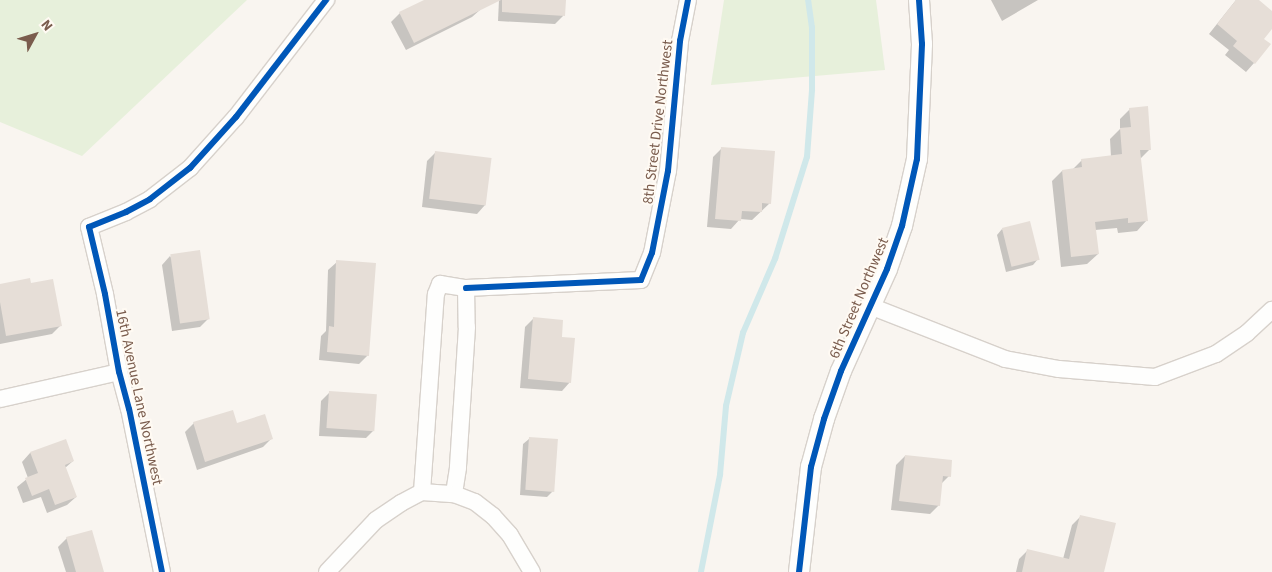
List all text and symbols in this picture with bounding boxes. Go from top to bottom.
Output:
north arrow [10,10,60,60]
text: N [36,16,57,35]
street label: 8th Street Drive Northwest [639,39,677,205]
street label: 6th Street Northwest [825,235,893,361]
street label: 16th Avenue Lane Northwest [112,307,166,487]

